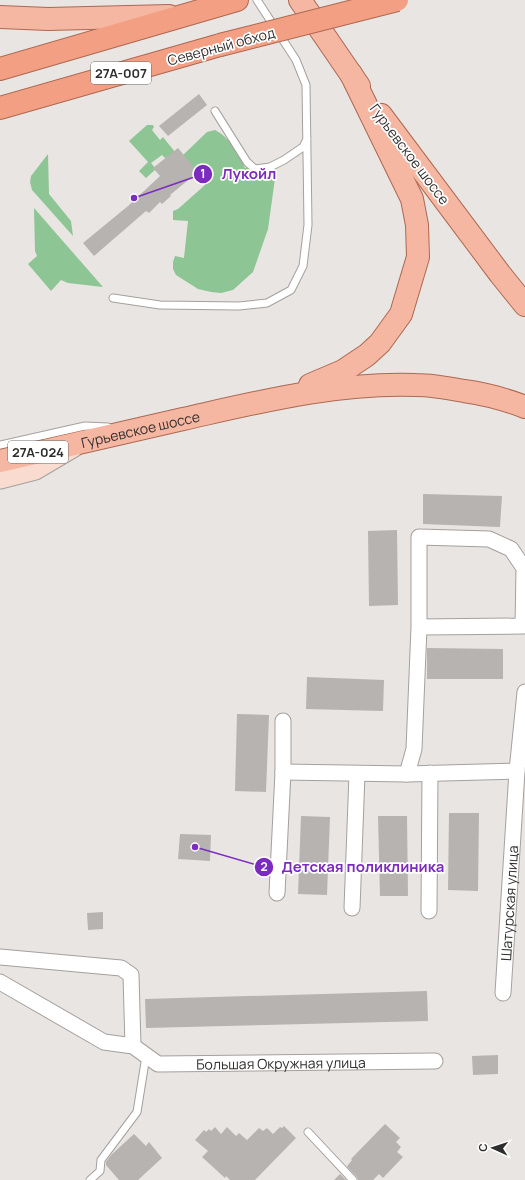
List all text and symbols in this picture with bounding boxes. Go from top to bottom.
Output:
street label: Северный обход [165,23,277,69]
road number: 27А-007 [91,62,151,84]
street label: Гурьевское шоссе [366,100,454,208]
callout: Лукойл [193,160,284,187]
text: Лукойл [222,163,276,184]
text: 1 [200,165,206,182]
street label: Гурьевское шоссе [79,406,202,452]
road number: 27А-024 [8,441,68,463]
street label: Шатурская улица [496,845,522,962]
callout: Детская поликлиника [254,853,453,880]
text: Детская поликлиника [282,856,444,877]
text: 2 [260,858,268,875]
street label: Большая Окружная улица [196,1052,366,1073]
north arrow [473,1128,513,1168]
text: С [475,1143,490,1152]

